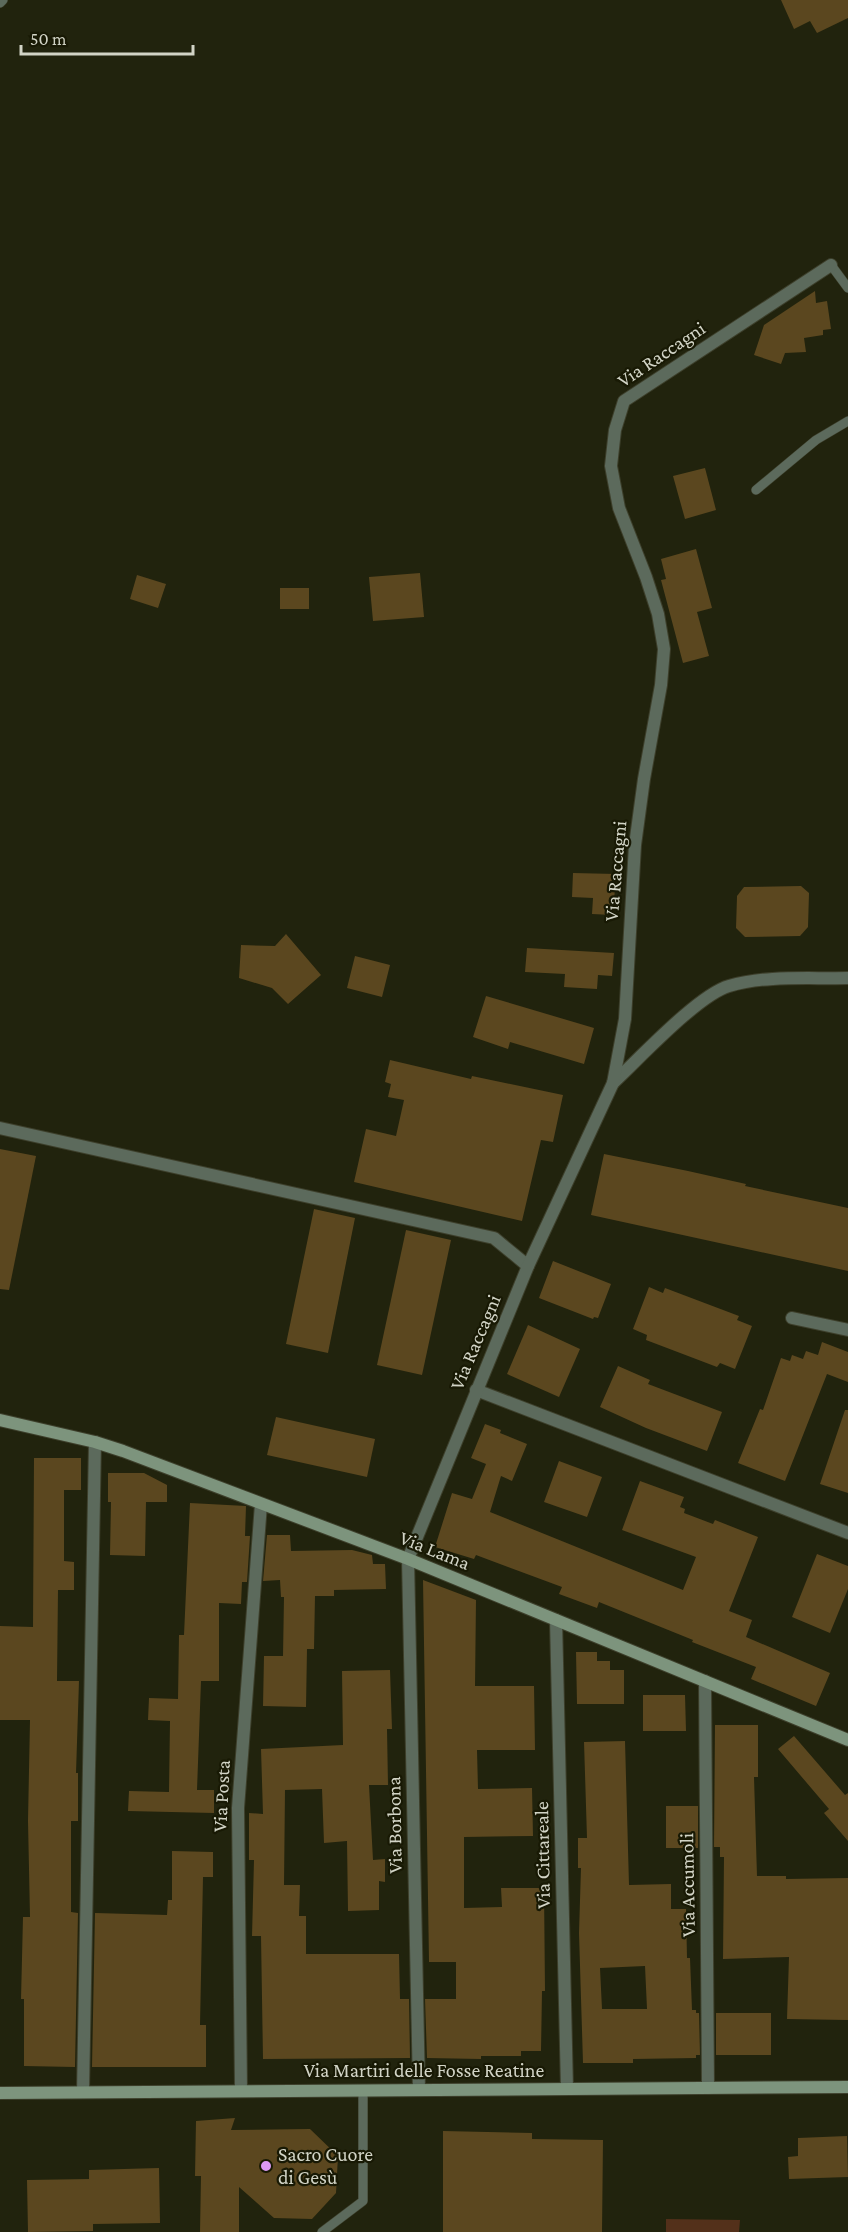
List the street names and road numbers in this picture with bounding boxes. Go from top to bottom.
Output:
street label: Via Raccagni [613,317,710,392]
street label: Via Raccagni [600,820,631,922]
street label: Via Raccagni [445,1291,506,1393]
street label: Via Lama [397,1526,473,1574]
street label: Via Posta [208,1759,234,1833]
street label: Via Borbona [382,1776,406,1874]
street label: Via Cittareale [530,1801,554,1909]
street label: Via Accumoli [675,1833,699,1937]
street label: Via Martiri delle Fosse Reatine [304,2059,544,2081]

